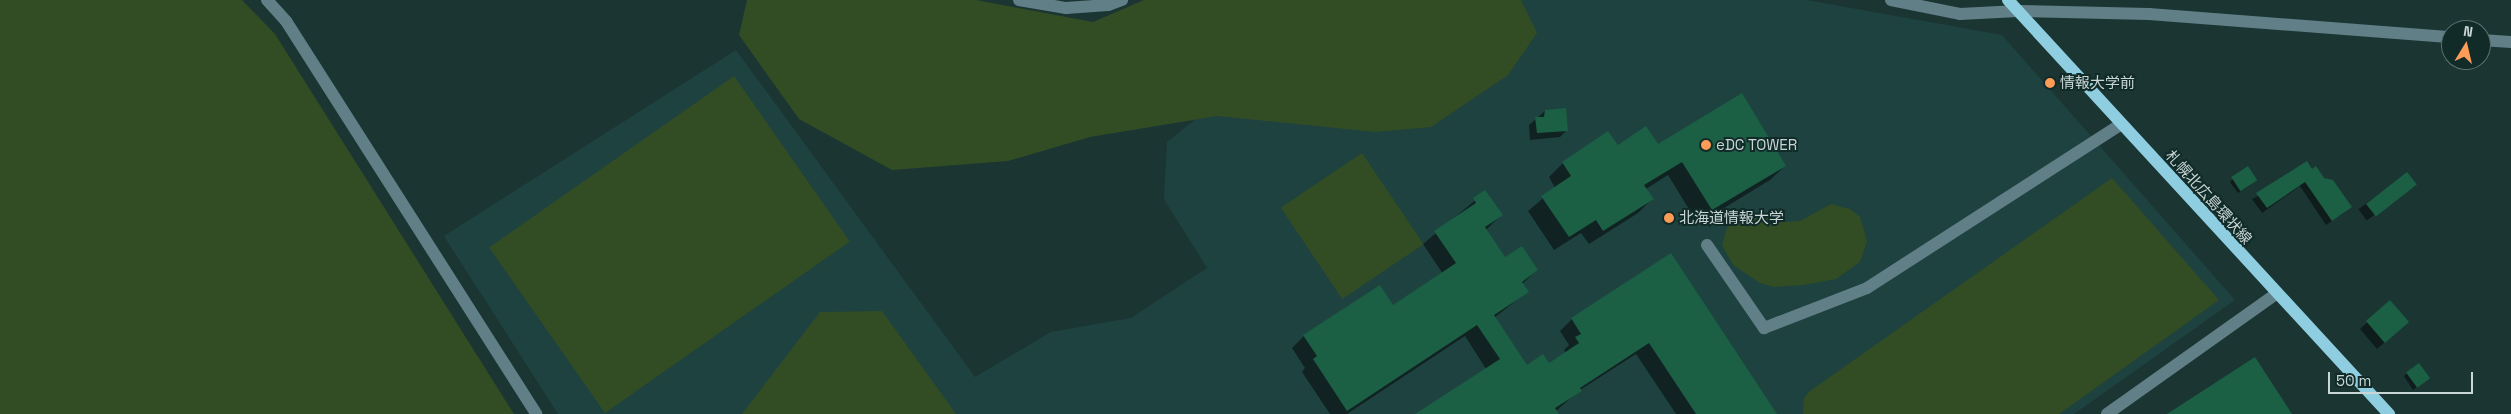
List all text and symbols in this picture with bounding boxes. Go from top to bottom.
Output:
north arrow [2441,20,2491,70]
text: N [2462,22,2474,41]
place label: 情報大学前 [2060,74,2135,92]
marker: 情報大学前 [2044,77,2056,89]
place label: eDC TOWER [1716,136,1798,154]
marker: eDC TOWER [1700,139,1712,151]
street label: 札幌北広島環状線 [2162,146,2256,248]
place label: 北海道情報大学 [1679,209,1784,227]
marker: 北海道情報大学 [1663,212,1675,224]
scale bar [2331,362,2476,394]
text: 50 m [2336,371,2371,390]

